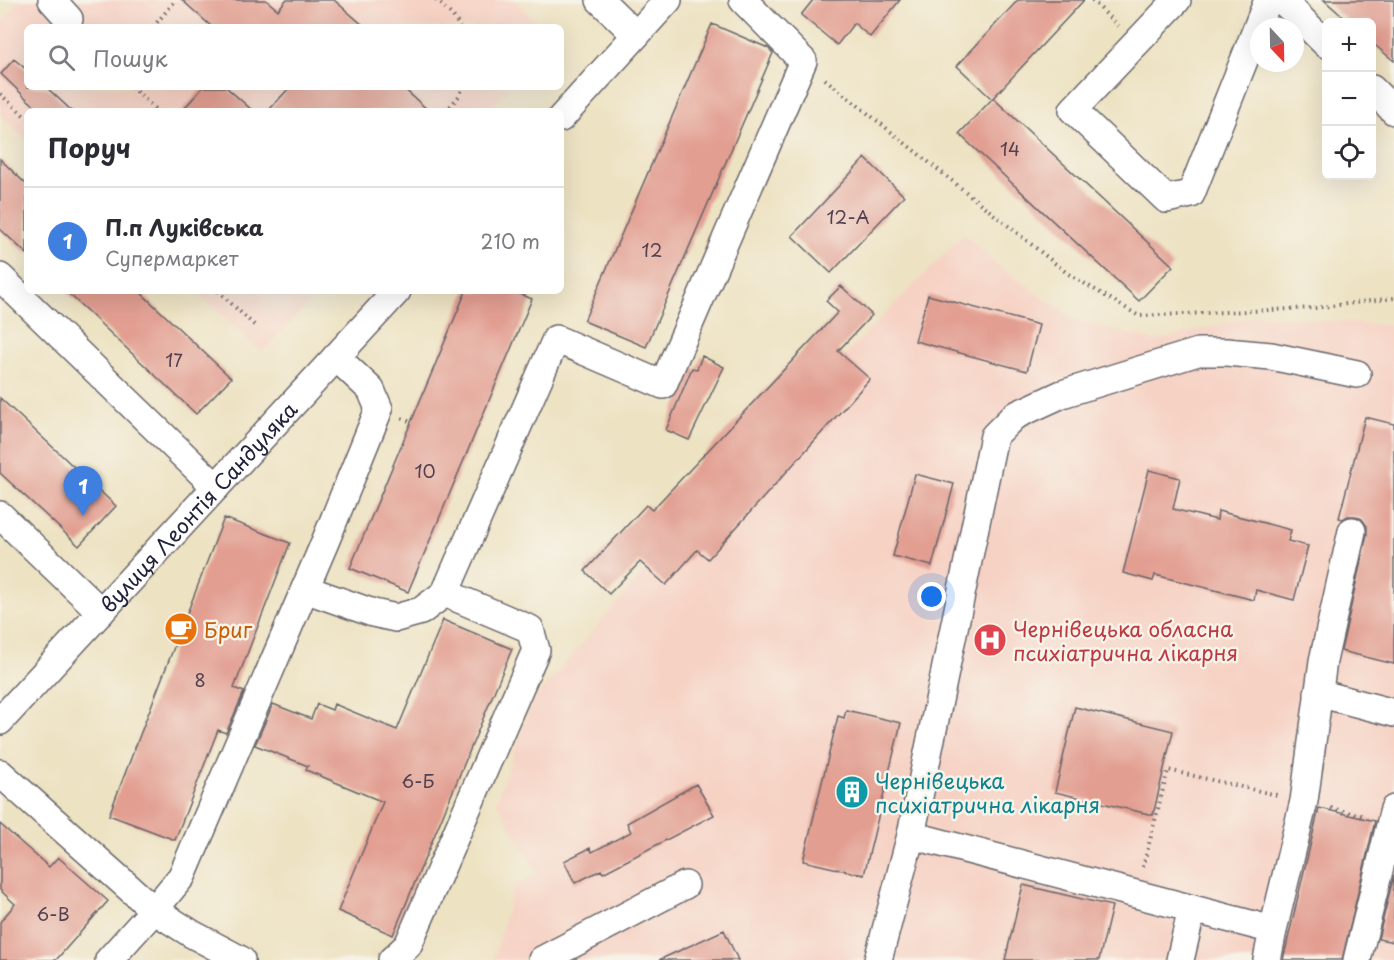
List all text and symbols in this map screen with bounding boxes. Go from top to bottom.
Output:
north arrow [1250,18,1304,72]
map controls [1322,18,1376,180]
button: + [1322,18,1376,72]
search box [24,24,564,90]
icon: search [45,41,78,74]
text: Пошук [93,41,168,74]
button: − [1322,72,1376,126]
button: locate [1322,126,1376,180]
text: Поруч [48,128,131,167]
house number: 14 [1000,135,1020,162]
house number: 12-А [827,203,870,230]
text: П.п Луківська [105,210,264,243]
text: 1 [63,226,72,256]
text: 210 m [481,226,540,256]
house number: 12 [642,236,662,263]
text: Супермаркет [105,243,238,273]
house number: 17 [165,346,183,373]
street label: вулиця Леонтія Сандуляка [92,394,304,619]
house number: 10 [414,457,436,484]
pin: 1 [64,466,103,516]
your location [917,582,946,611]
cafe icon: Бриг [163,611,199,647]
place label: Чернівецька обласна психіатрична лікарня [1013,612,1238,668]
place label: Бриг [204,613,253,645]
hospital icon: Чернівецька обласна психіатрична лікарня [972,622,1008,658]
house number: 8 [194,666,206,693]
place label: Чернівецька психіатрична лікарня [875,764,1100,820]
house number: 6-Б [401,767,435,794]
building icon: Чернівецька психіатрична лікарня [834,774,870,810]
house number: 6-В [36,900,70,927]

